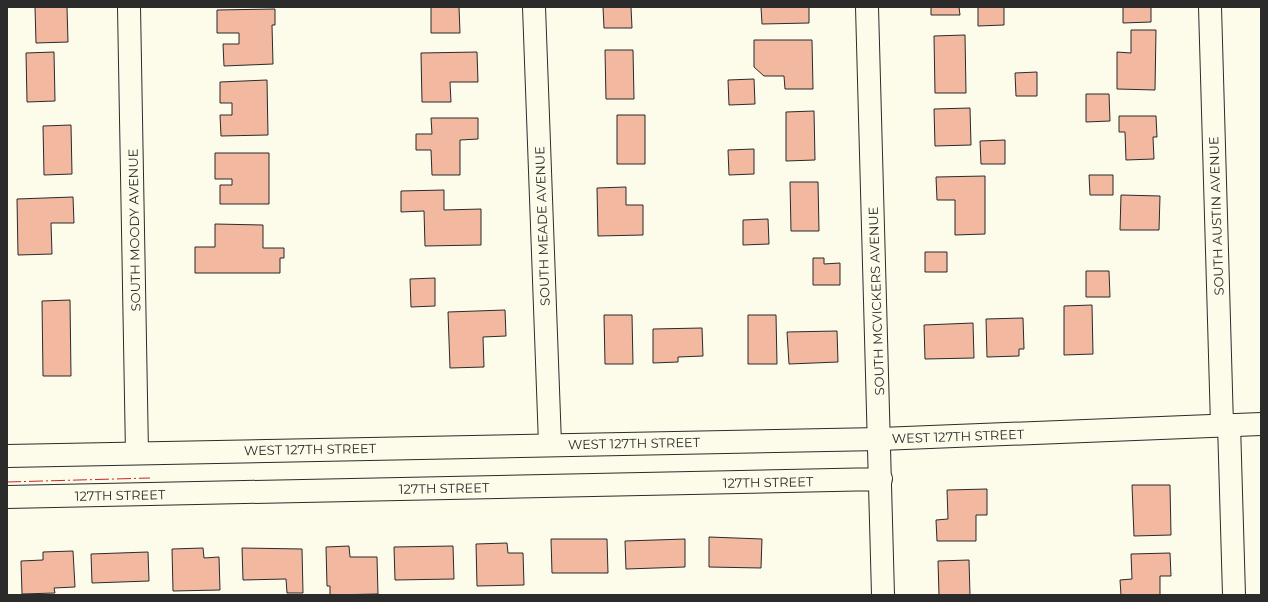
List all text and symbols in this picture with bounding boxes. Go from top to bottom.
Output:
street label: SOUTH AUSTIN AVENUE [1205,136,1227,296]
street label: SOUTH MEADE AVENUE [531,146,553,306]
street label: SOUTH MOODY AVENUE [125,149,143,311]
street label: SOUTH MCVICKERS AVENUE [865,206,887,396]
street label: WEST 127TH STREET [892,426,1025,446]
street label: WEST 127TH STREET [568,434,701,452]
street label: WEST 127TH STREET [244,440,377,458]
street label: 127TH STREET [723,473,814,491]
street label: 127TH STREET [399,479,490,497]
street label: 127TH STREET [75,486,166,504]

